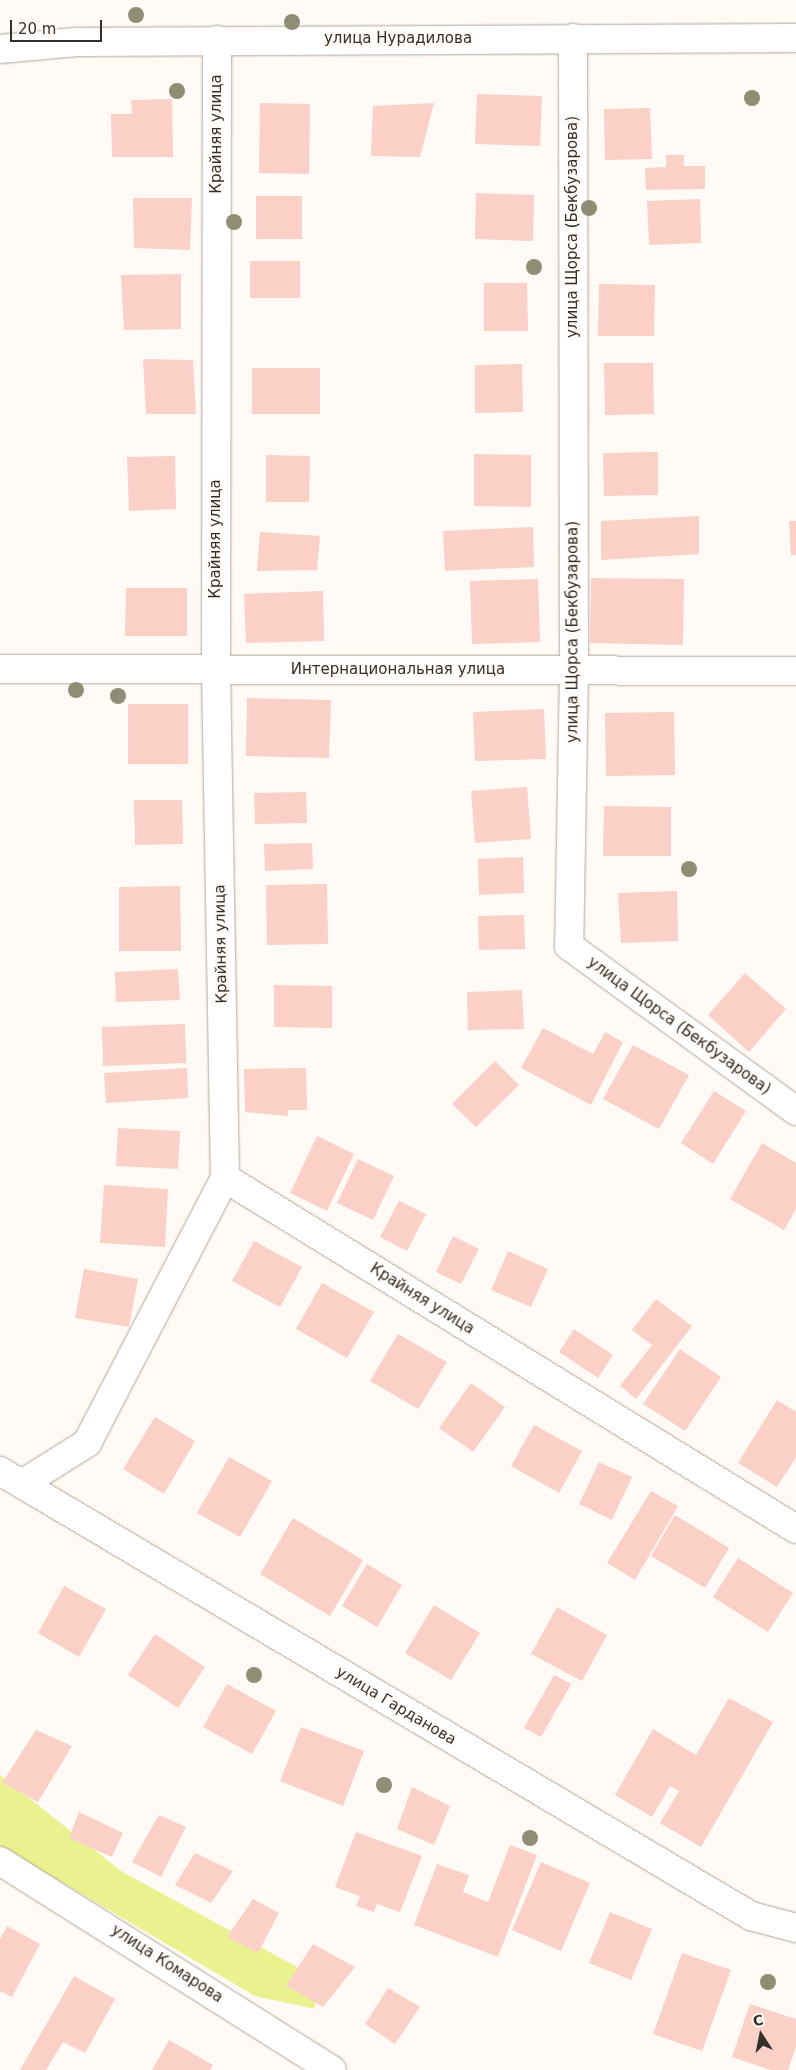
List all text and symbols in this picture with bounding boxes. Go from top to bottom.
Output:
scale bar [12,10,105,42]
text: 20 m [18,20,56,38]
street label: улица Нурадилова [324,30,472,48]
street label: Крайняя улица [208,74,226,194]
street label: улица Щорса (Бекбузарова) [564,116,582,338]
street label: Крайняя улица [207,479,225,599]
street label: улица Щорса (Бекбузарова) [564,521,582,743]
street label: Интернациональная улица [291,661,505,679]
street label: Крайняя улица [211,884,231,1004]
street label: улица Щорса (Бекбузарова) [584,953,774,1099]
street label: Крайняя улица [367,1260,477,1338]
street label: улица Гарданова [333,1663,459,1749]
street label: улица Комарова [108,1921,226,2007]
north arrow [736,2010,786,2060]
text: С [752,2011,765,2029]

